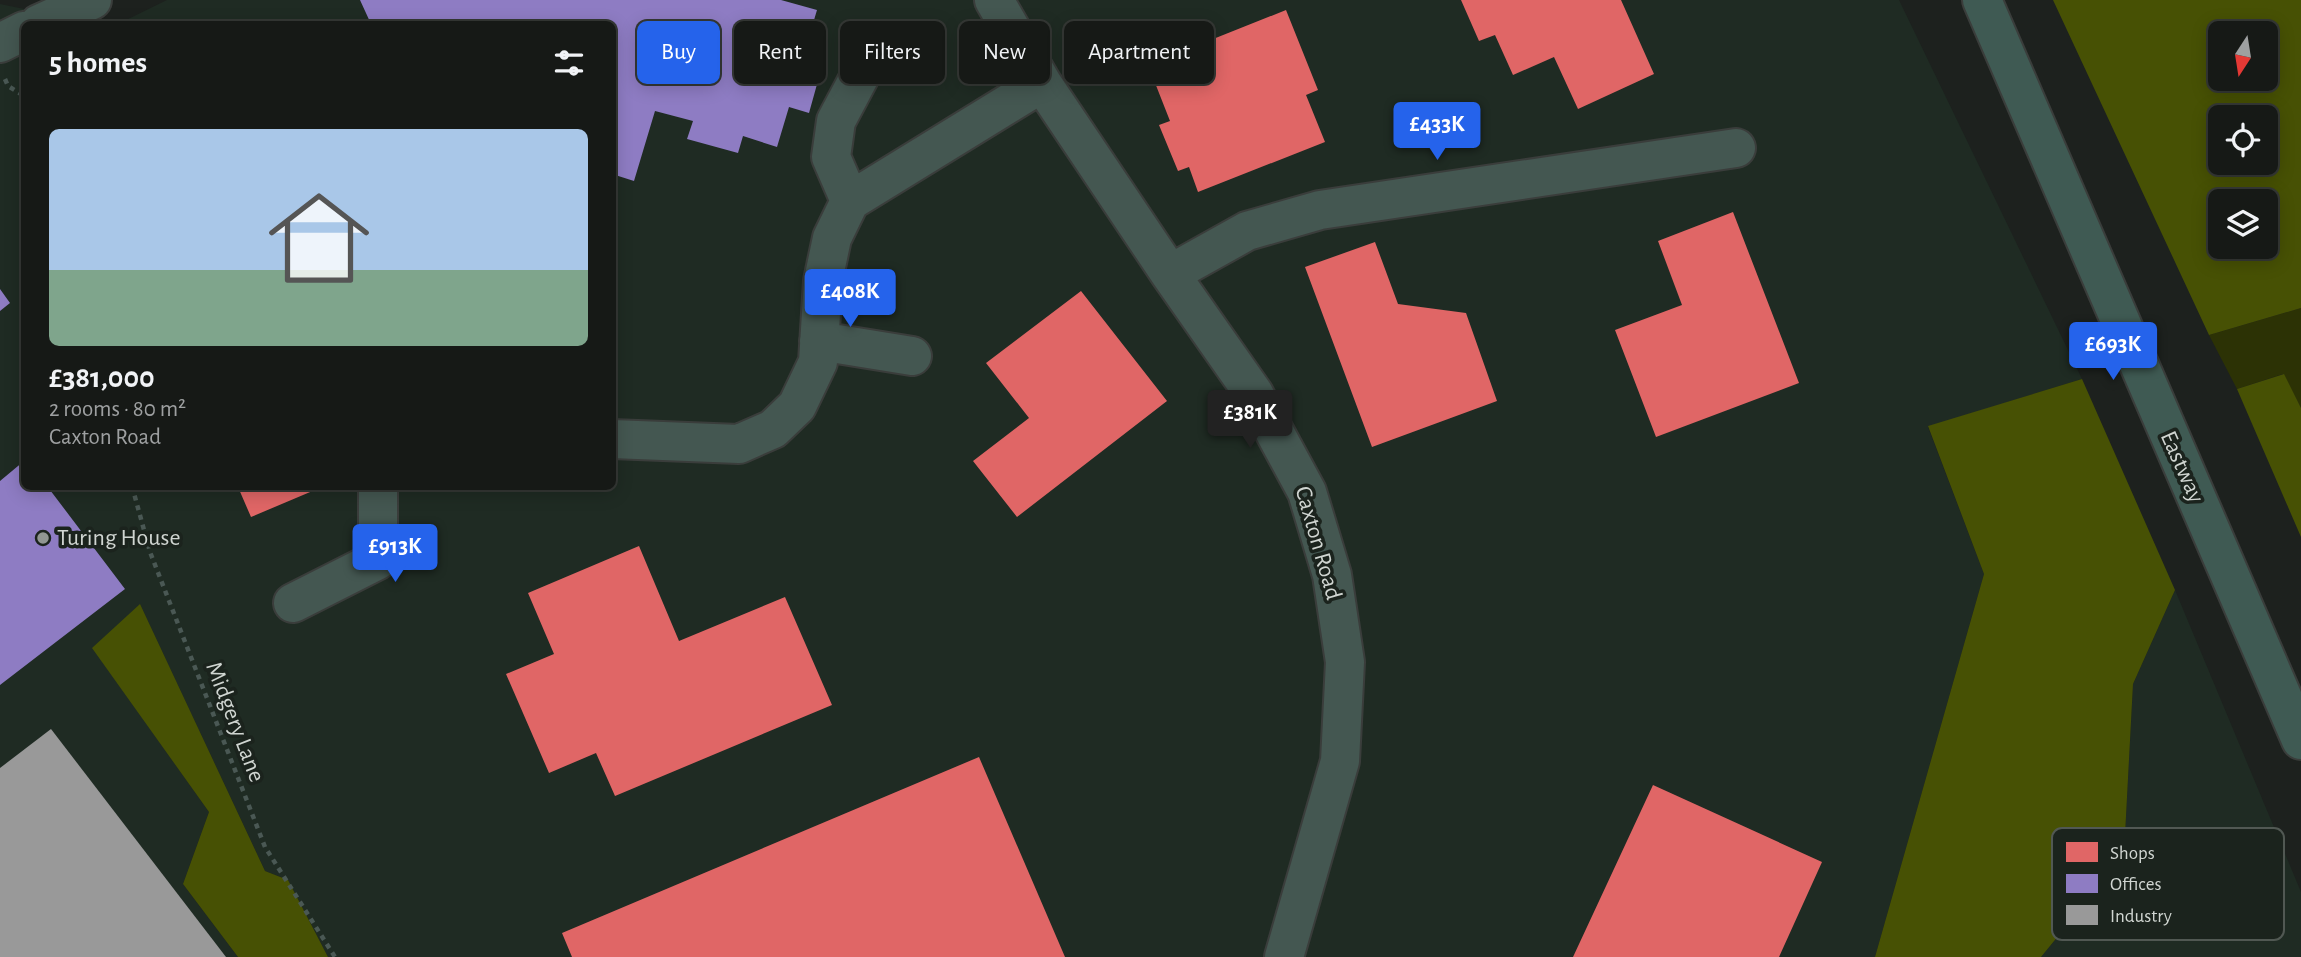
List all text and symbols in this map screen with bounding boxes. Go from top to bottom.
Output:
chip: Buy [637,21,720,84]
chip: Rent [734,21,826,84]
chip: Filters [840,21,945,84]
chip: New [959,21,1050,84]
chip: Apartment [1064,21,1214,84]
north arrow [2208,21,2278,91]
map controls [2208,21,2278,259]
icon: filters [550,44,588,82]
text: 5 homes [49,48,147,78]
pin: £433K [1388,102,1486,162]
button: locate [2208,105,2278,175]
text: £433K [1409,113,1465,136]
icon: home [256,175,382,301]
button: layers [2208,189,2278,259]
pin: £408K [801,270,899,329]
text: £408K [821,280,879,303]
pin: £693K [2064,322,2162,382]
text: £693K [2085,333,2141,356]
text: £381,000 [49,363,155,393]
pin: £381K [1201,391,1299,450]
text: 2 rooms · 80 m² [49,398,186,421]
text: £381K [1223,401,1277,424]
text: Caxton Road [49,426,161,449]
street label: Eastway [2156,428,2208,506]
street label: Caxton Road [1290,483,1346,603]
pin: £913K [346,524,444,584]
place label: Turing House [57,526,180,550]
marker: Turing House [35,530,51,546]
text: £913K [369,535,422,558]
street label: Midgery Lane [201,659,269,785]
legend [2052,828,2284,940]
text: Shops [2110,844,2155,863]
text: Offices [2110,875,2161,894]
text: Industry [2110,907,2172,926]

